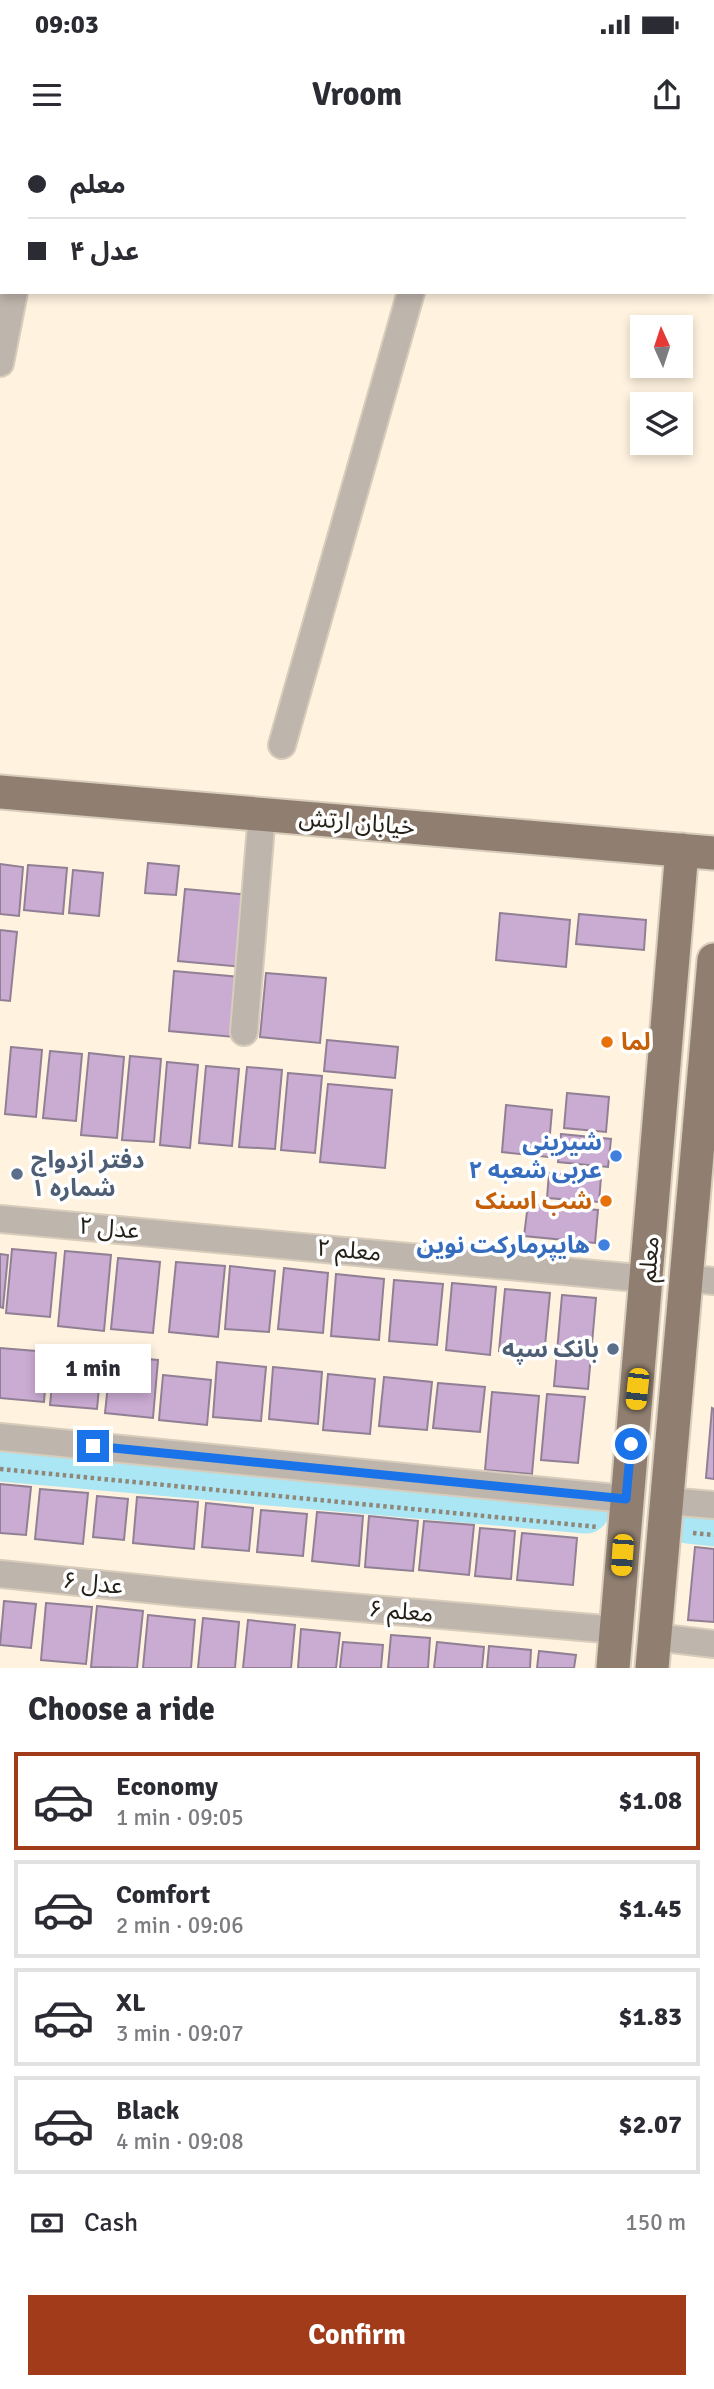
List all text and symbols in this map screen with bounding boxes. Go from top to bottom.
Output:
text: 09:03 [35,9,99,41]
text: Vroom [312,75,402,114]
icon: menu [28,76,66,114]
icon: share [648,76,686,114]
text: معلم [70,169,126,201]
text: عدل ۴ [70,236,139,268]
north arrow [630,315,693,378]
map controls [630,315,693,455]
button: layers [630,392,693,455]
street label: خیابان ارتش [298,802,416,842]
place label: لما [621,1027,651,1057]
marker: لما [599,1034,615,1050]
place label: شیرینی عربی شعبه ۲ [469,1127,602,1185]
place label: دفتر ازدواج شماره ۱ [31,1145,144,1203]
marker: شیرینی عربی شعبه ۲ [608,1148,624,1164]
marker: دفتر ازدواج شماره ۱ [9,1166,25,1182]
place label: شب اسنک [475,1186,592,1216]
marker: شب اسنک [598,1193,614,1209]
street label: عدل ۲ [78,1210,140,1246]
place label: هایپرمارکت نوین [417,1230,590,1261]
street label: معلم ۲ [315,1232,383,1270]
street label: معلم [632,1235,668,1283]
marker: هایپرمارکت نوین [596,1237,612,1253]
place label: بانک سپه [502,1334,599,1365]
marker: بانک سپه [605,1341,621,1357]
callout: 1 min [35,1344,151,1394]
text: 1 min [65,1354,121,1383]
car [625,1367,650,1411]
route start [615,1428,647,1460]
route end [77,1430,109,1462]
car [611,1533,634,1577]
street label: عدل ۶ [61,1565,125,1601]
street label: معلم ۶ [367,1593,435,1631]
text: Choose a ride [28,1690,215,1729]
icon: car [32,1770,95,1833]
text: Economy [116,1771,218,1803]
text: $1.08 [618,1785,682,1817]
text: 1 min · 09:05 [116,1803,244,1832]
icon: car [32,1878,95,1941]
text: Comfort [116,1879,210,1911]
text: $1.45 [618,1893,682,1925]
text: 2 min · 09:06 [116,1911,244,1940]
icon: car [32,1986,95,2049]
text: XL [116,1987,146,2019]
text: $1.83 [618,2001,682,2033]
text: 3 min · 09:07 [116,2019,244,2048]
icon: car [32,2094,95,2157]
text: Black [116,2095,179,2127]
text: $2.07 [618,2109,682,2141]
text: 4 min · 09:08 [116,2127,244,2156]
icon: cash [28,2204,66,2242]
text: Cash [84,2207,138,2239]
text: 150 m [625,2208,686,2237]
button: Confirm [28,2295,686,2375]

